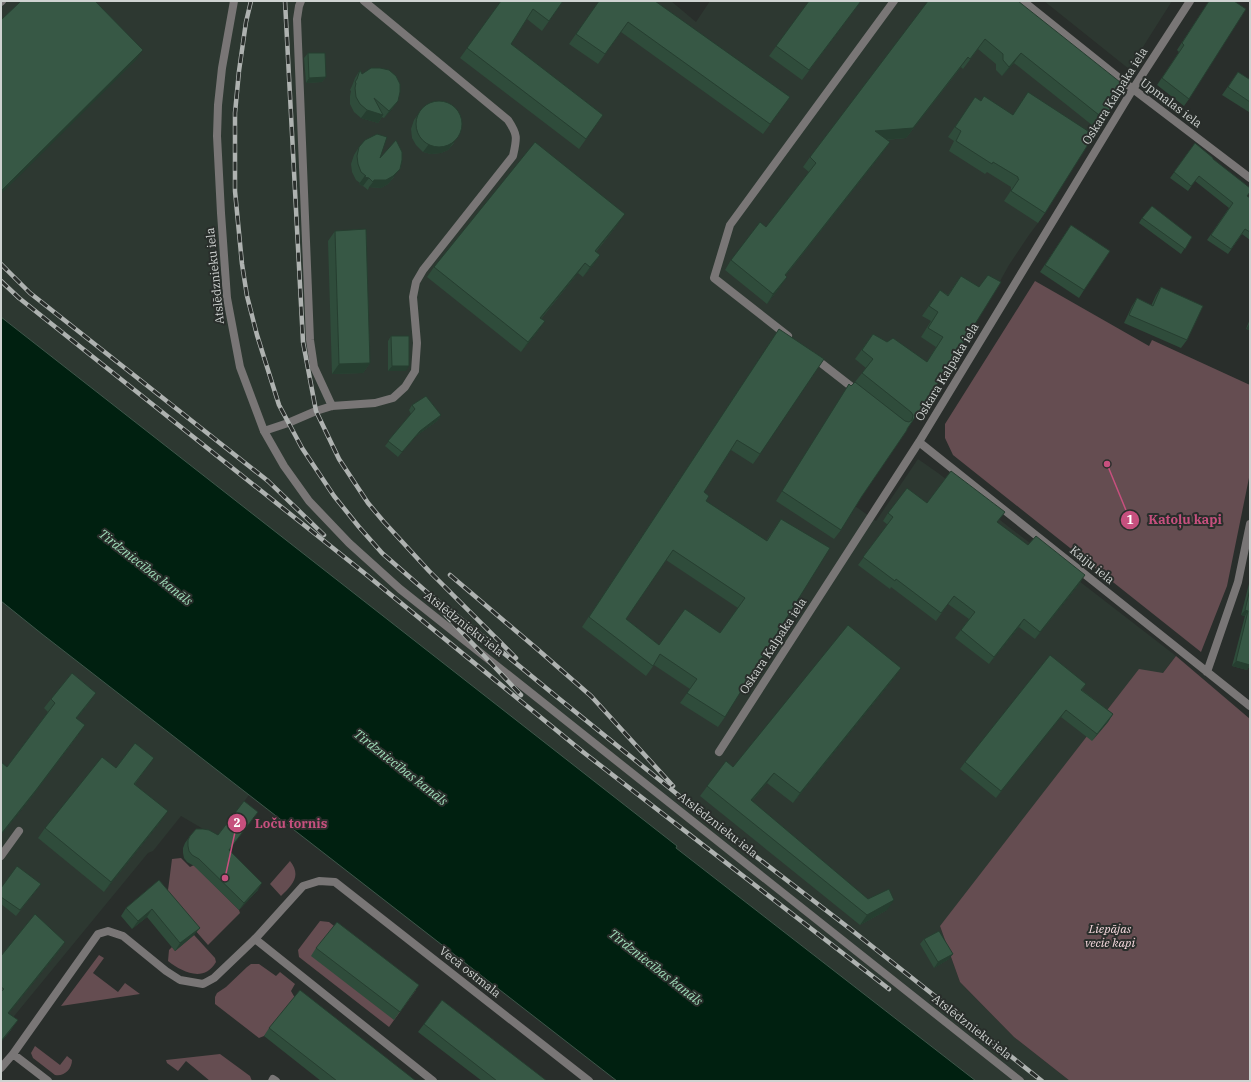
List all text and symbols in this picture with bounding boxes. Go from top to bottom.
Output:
street label: Oskara Kalpaka iela [1079,44,1151,147]
street label: Upmalas iela [1138,75,1205,131]
street label: Atslēdznieku iela [202,227,227,325]
street label: Oskara Kalpaka iela [911,320,982,424]
callout: Katoļu kapi [1120,507,1229,532]
text: Katoļu kapi [1148,511,1222,529]
text: 1 [1126,512,1134,527]
water label: Tirdzniecības kanāls [95,525,196,610]
street label: Kaiju iela [1067,542,1118,587]
street label: Atslēdznieku iela [421,588,508,660]
street label: Oskara Kalpaka iela [736,594,810,697]
water label: Tirdzniecības kanāls [350,725,451,810]
street label: Atslēdznieku iela [675,789,762,861]
callout: Loču tornis [227,811,335,836]
text: 2 [233,815,241,830]
text: Loču tornis [255,815,328,832]
park label: Liepājas vecie kapi [1085,921,1136,950]
water label: Tirdzniecības kanāls [605,925,706,1010]
street label: Vecā ostmala [436,943,504,1001]
street label: Atslēdznieku iela [929,991,1016,1063]

